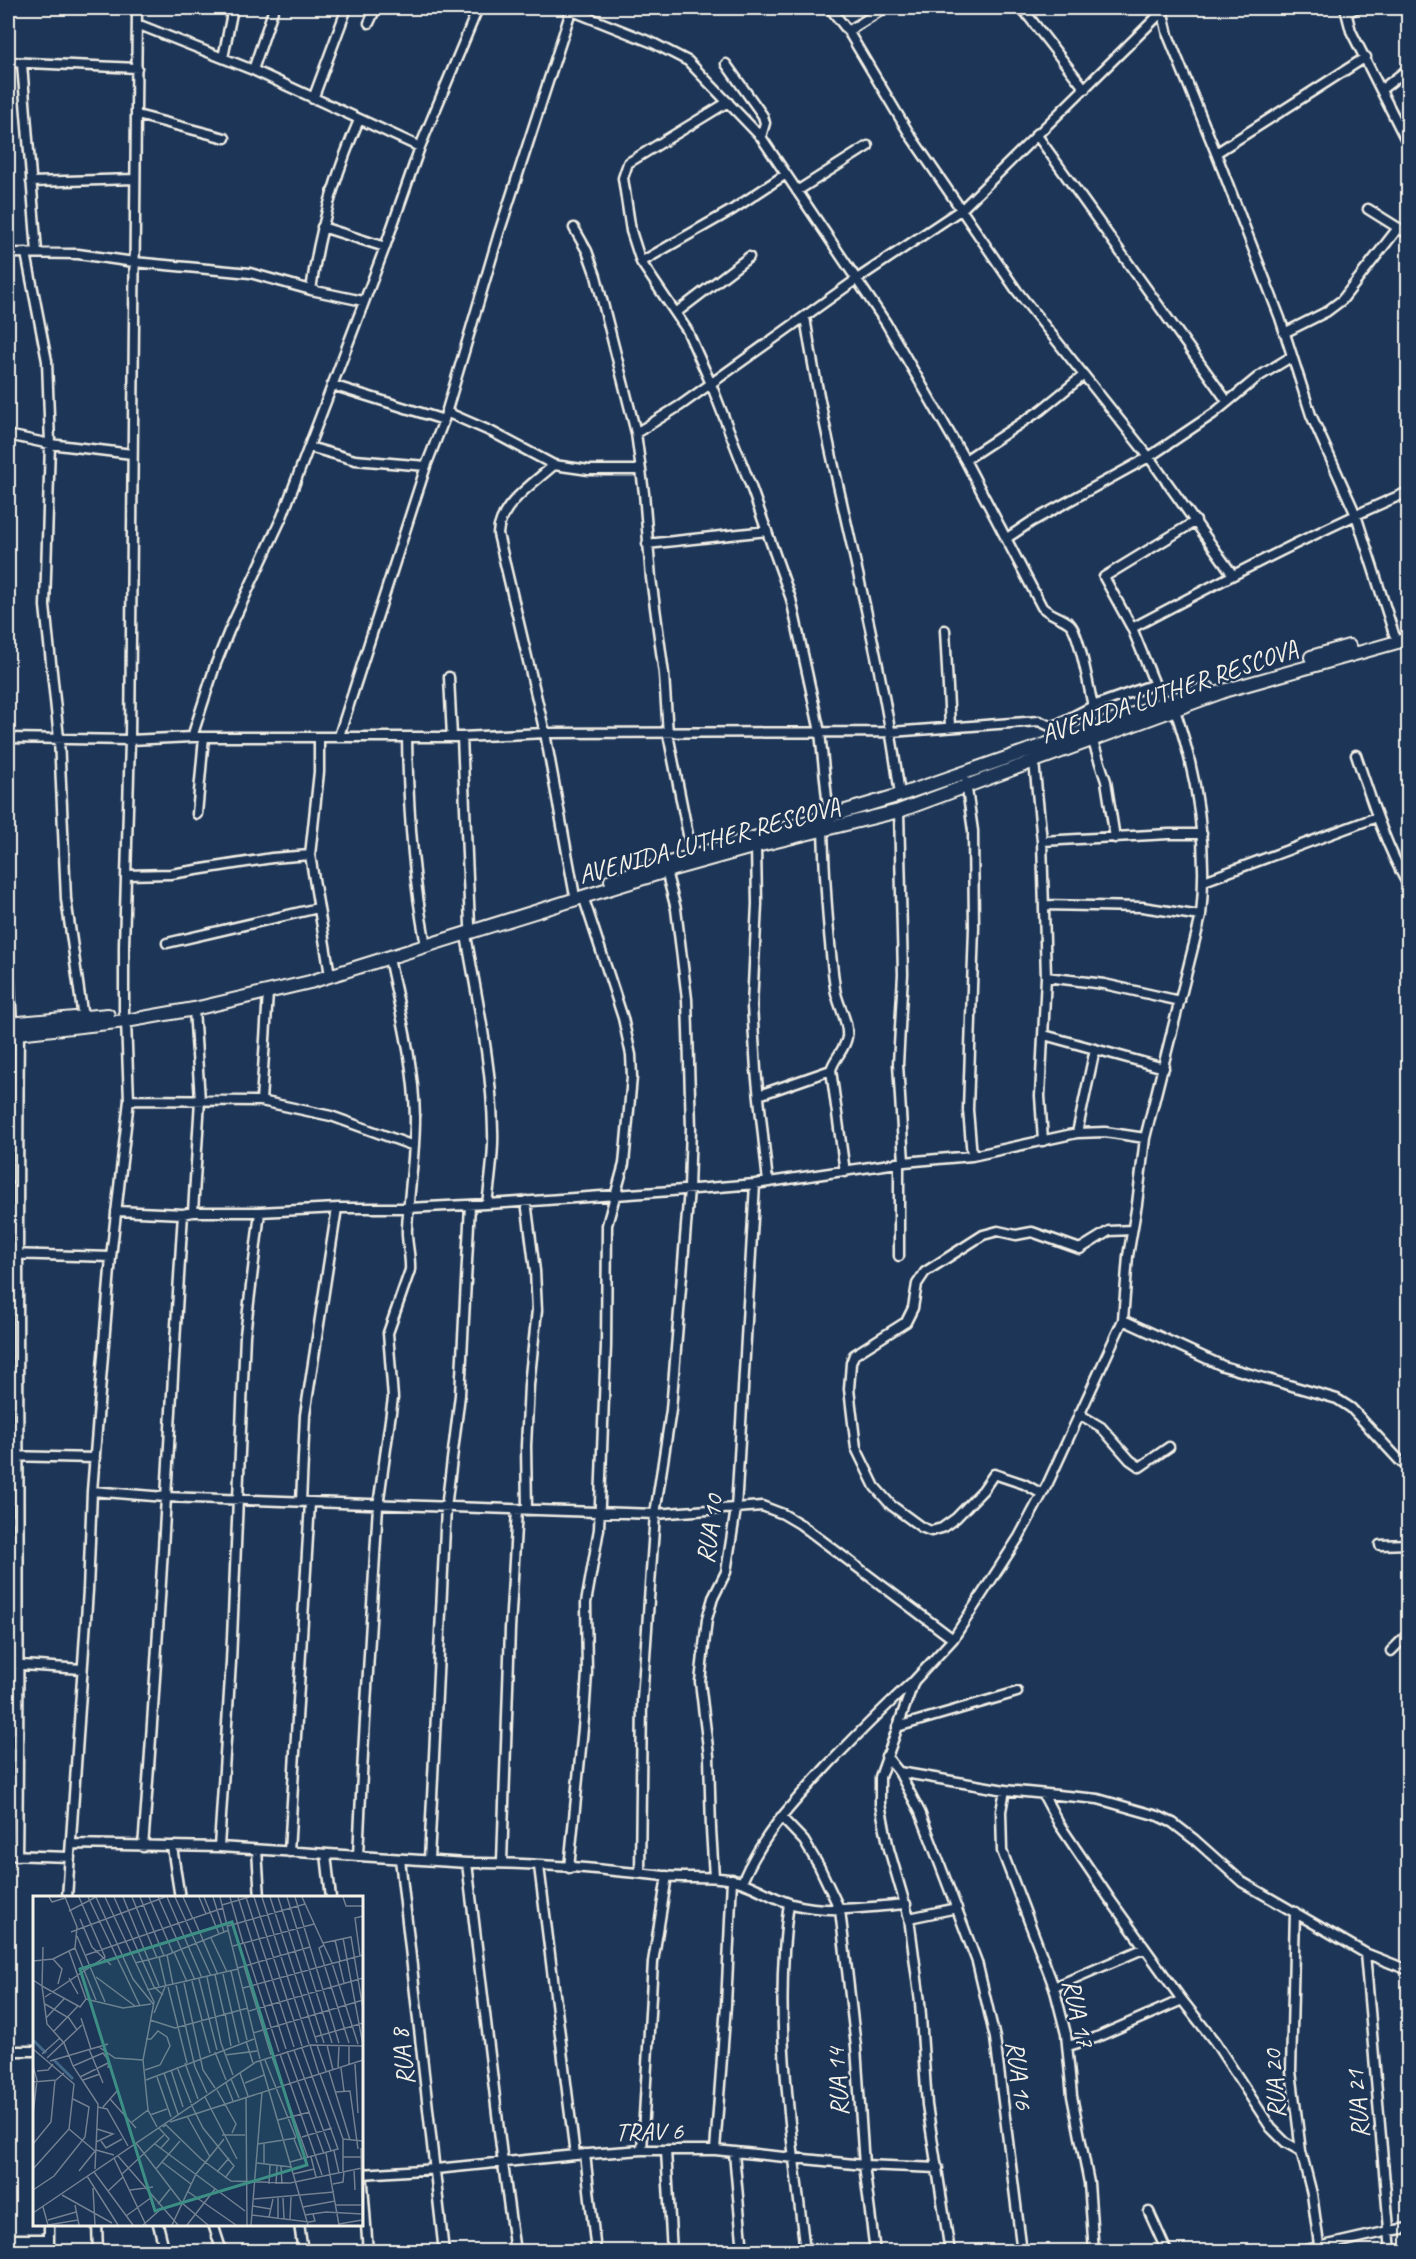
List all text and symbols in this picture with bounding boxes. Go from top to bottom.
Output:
street label: AVENIDA LUTHER RESCOVA [1036,632,1303,751]
street label: AVENIDA LUTHER RESCOVA [575,789,844,891]
street label: RUA 10 [688,1490,731,1565]
inset map [33,1896,363,2226]
street label: RUA 17 [1055,1976,1103,2052]
street label: RUA 8 [382,2024,422,2087]
street label: RUA 16 [998,2039,1041,2113]
street label: RUA 14 [818,2044,856,2117]
street label: RUA 20 [1255,2046,1293,2119]
street label: RUA 21 [1338,2067,1377,2140]
street label: TRAV 6 [615,2114,685,2149]

